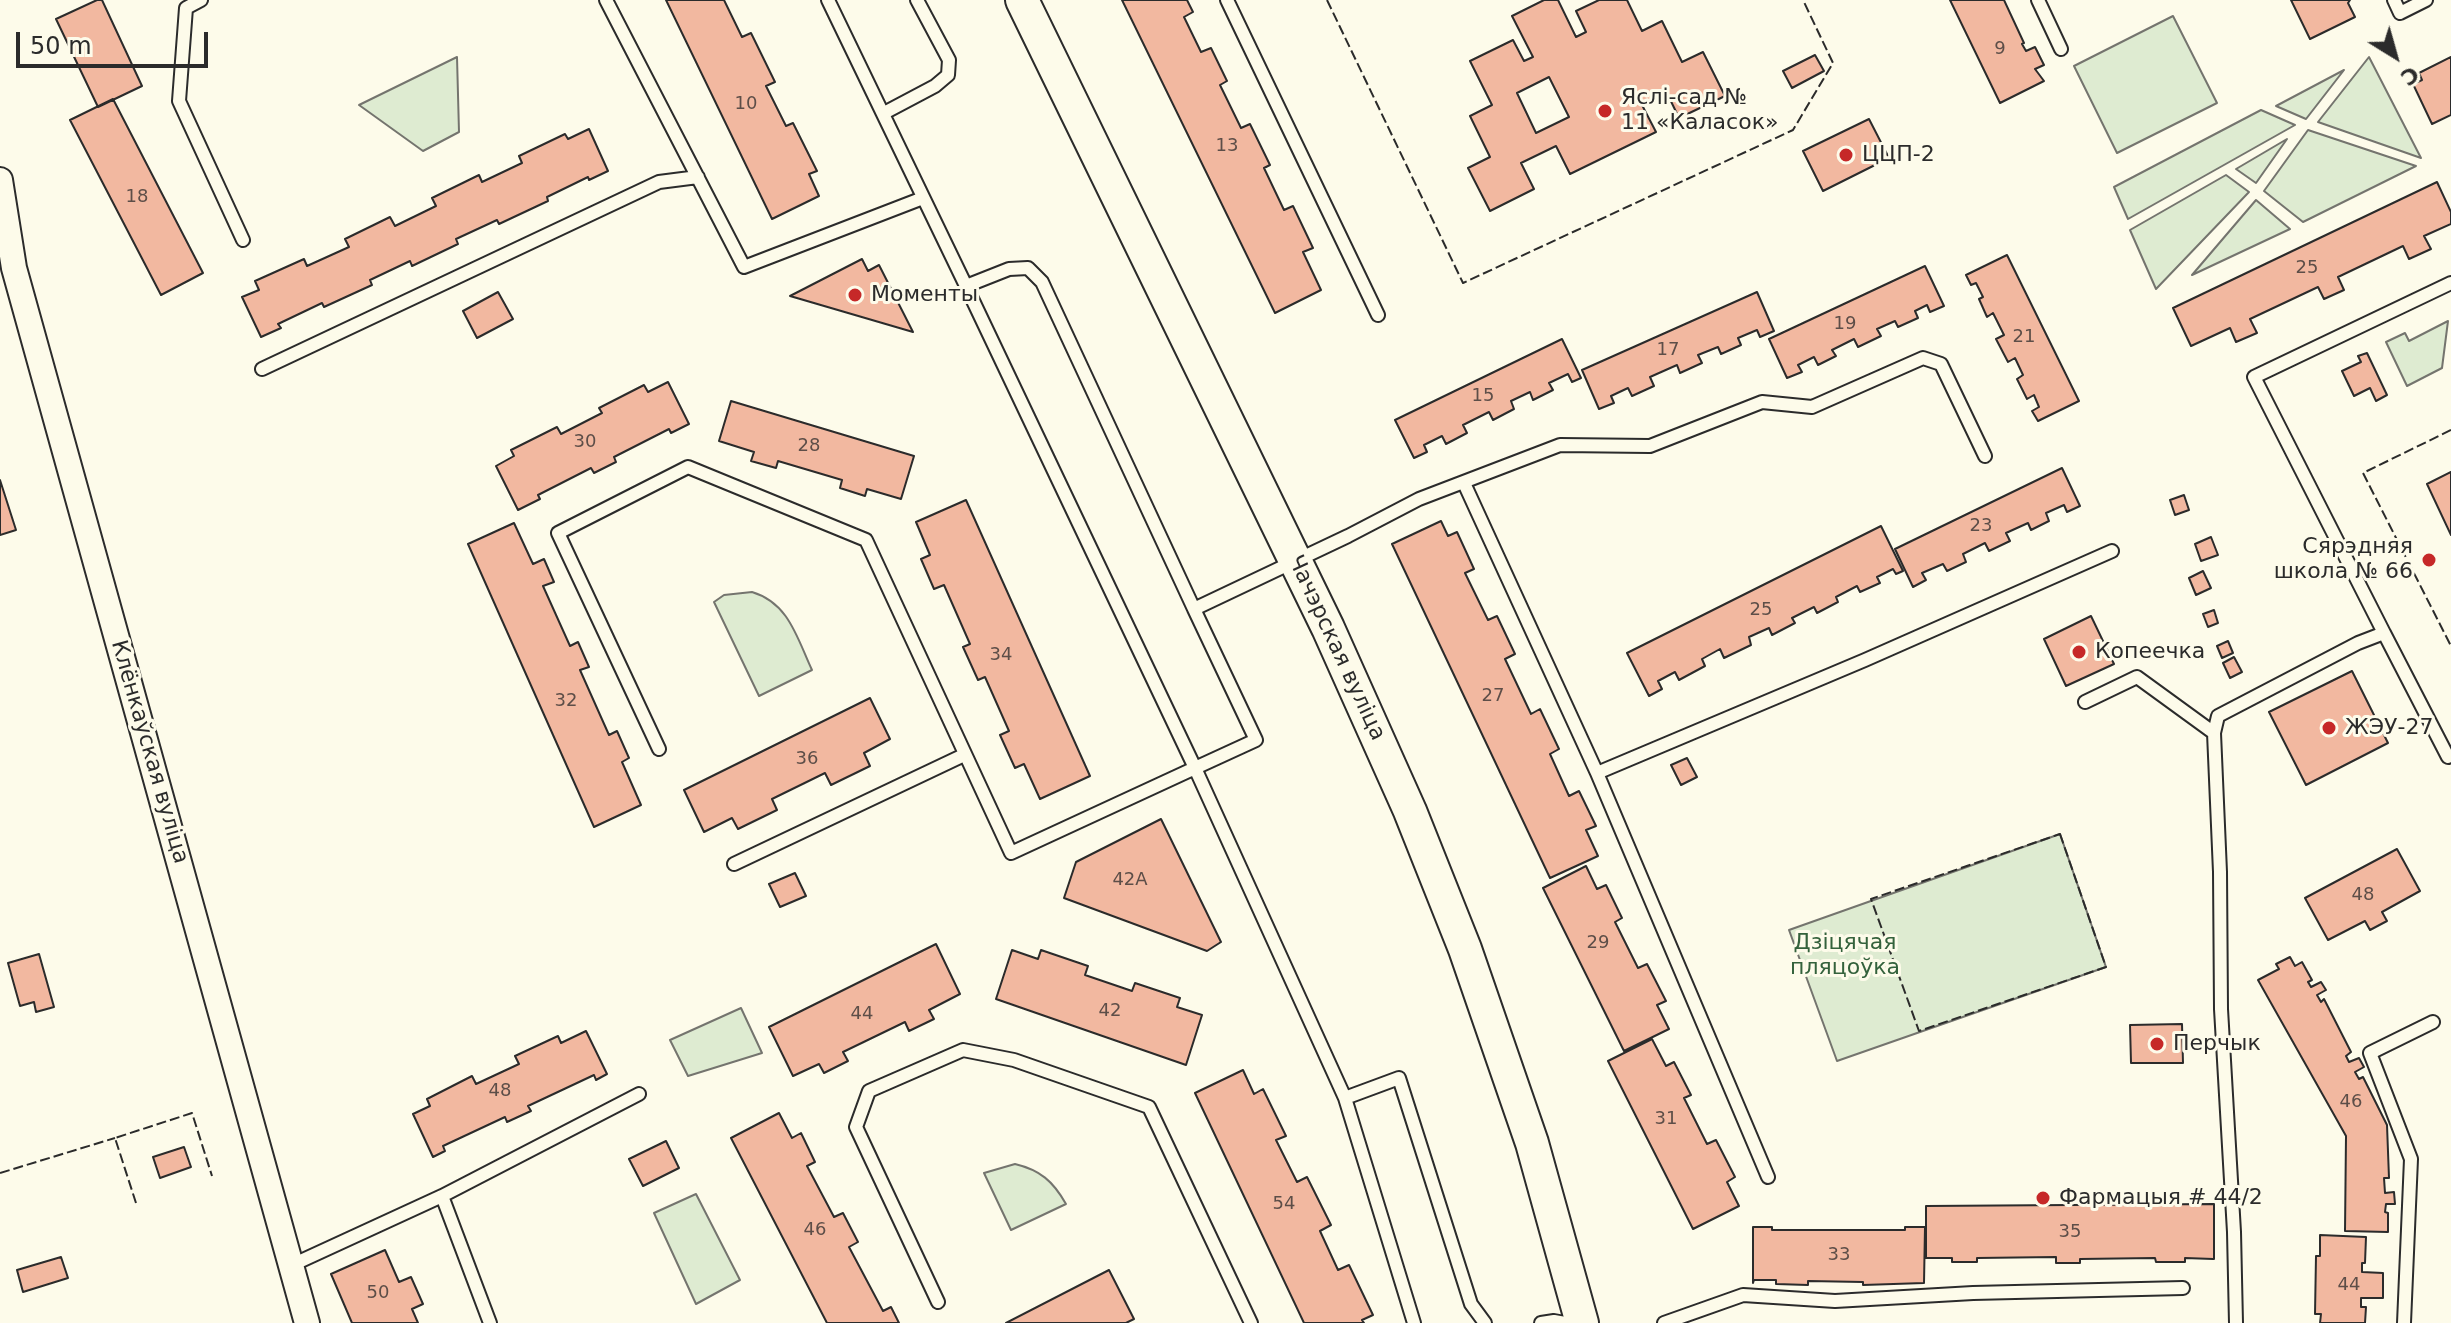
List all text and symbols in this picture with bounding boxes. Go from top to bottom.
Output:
scale bar [20,16,212,66]
north arrow [2355,16,2435,96]
text: 50 m [30,32,92,60]
house number: 9 [1994,38,2006,60]
text: С [2396,61,2424,90]
place label: Яслі-сад № 11 «Каласок» [1621,85,1778,136]
house number: 10 [735,93,757,115]
marker: Яслі-сад № 11 «Каласок» [1596,102,1614,120]
house number: 13 [1216,135,1238,157]
place label: ЦЦП-2 [1862,142,1935,168]
marker: ЦЦП-2 [1837,146,1855,164]
house number: 18 [126,186,148,208]
house number: 25 [2296,257,2318,279]
place label: Моменты [871,282,978,308]
marker: Моменты [846,286,864,304]
house number: 19 [1834,313,1856,335]
house number: 21 [2013,326,2035,348]
house number: 17 [1657,339,1679,361]
house number: 15 [1472,385,1494,407]
house number: 30 [574,431,596,453]
house number: 28 [798,435,820,457]
house number: 23 [1970,515,1992,537]
place label: Сярэдняя школа № 66 [2274,534,2413,586]
street label: Чачэрская вуліца [1281,551,1391,745]
marker: Сярэдняя школа № 66 [2420,551,2438,569]
house number: 25 [1750,599,1772,621]
street label: Клёнкаўская вуліца [104,637,194,867]
place label: Копеечка [2095,639,2205,665]
marker: Копеечка [2070,643,2088,661]
house number: 34 [990,644,1012,666]
house number: 27 [1482,685,1504,707]
house number: 32 [555,690,577,712]
place label: ЖЭУ-27 [2345,715,2433,741]
marker: ЖЭУ-27 [2320,719,2338,737]
house number: 36 [796,748,818,770]
house number: 42А [1112,869,1148,891]
house number: 48 [2352,884,2374,906]
park label: Дзіцячая пляцоўка [1790,930,1900,982]
house number: 29 [1587,932,1609,954]
house number: 42 [1099,1000,1121,1022]
house number: 44 [851,1003,873,1025]
place label: Перчык [2173,1031,2261,1057]
marker: Перчык [2148,1035,2166,1053]
house number: 48 [489,1080,511,1102]
house number: 46 [2340,1091,2362,1113]
house number: 31 [1655,1108,1677,1130]
place label: Фармацыя # 44/2 [2059,1185,2263,1211]
marker: Фармацыя # 44/2 [2034,1189,2052,1207]
house number: 54 [1273,1193,1295,1215]
house number: 46 [804,1219,826,1241]
house number: 35 [2059,1221,2081,1243]
house number: 33 [1828,1244,1850,1266]
house number: 44 [2338,1274,2360,1296]
house number: 50 [367,1282,389,1304]

